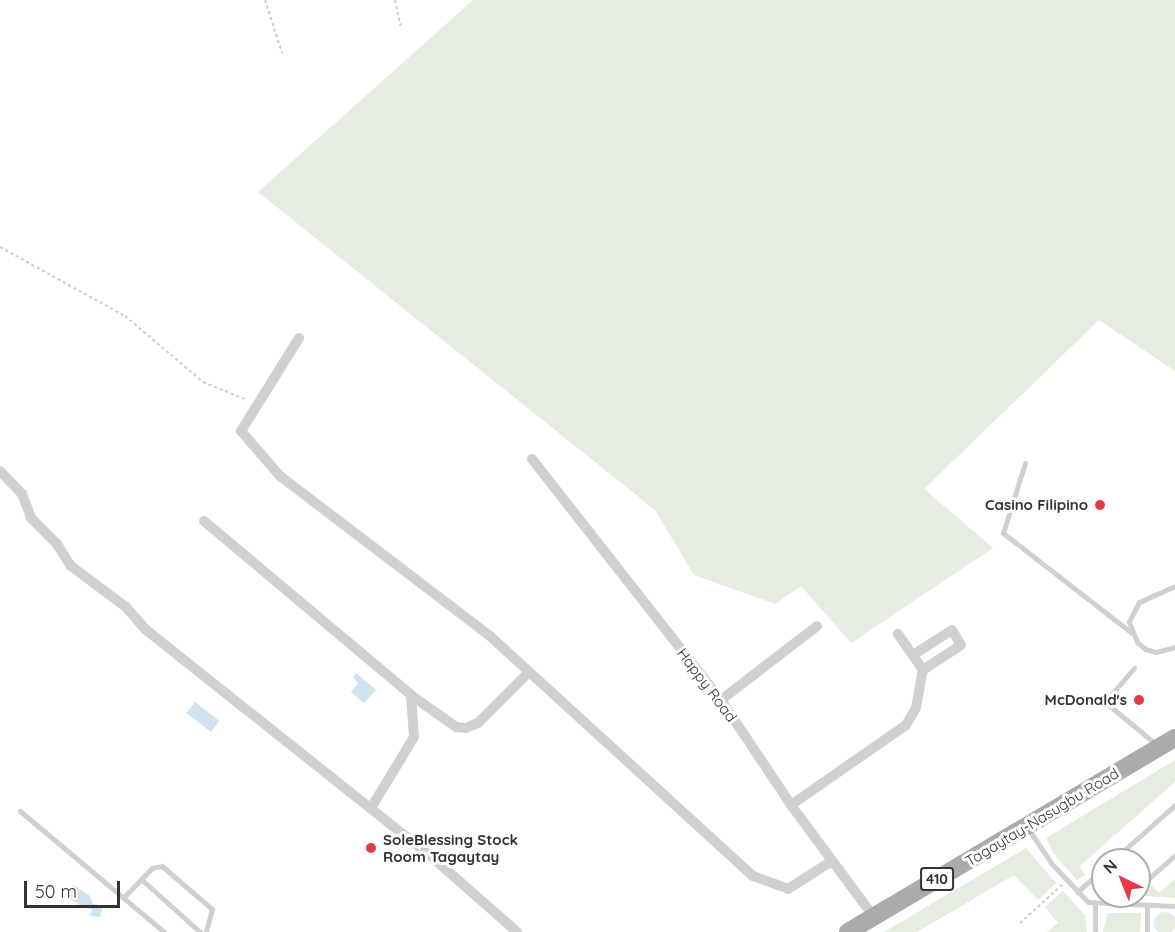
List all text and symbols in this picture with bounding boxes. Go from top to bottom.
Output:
place label: Casino Filipino [985,496,1088,514]
marker: Casino Filipino [1093,498,1107,512]
street label: Happy Road [673,644,741,726]
place label: McDonald's [1045,691,1127,709]
marker: McDonald's [1132,693,1146,707]
street label: Tagaytay-Nasugbu Road [962,764,1122,870]
place label: SoleBlessing Stock Room Tagaytay [383,830,518,865]
marker: SoleBlessing Stock Room Tagaytay [364,841,378,855]
north arrow [1091,848,1151,908]
road number: 410 [919,868,955,890]
scale bar [27,869,123,907]
text: 50 m [35,880,77,903]

